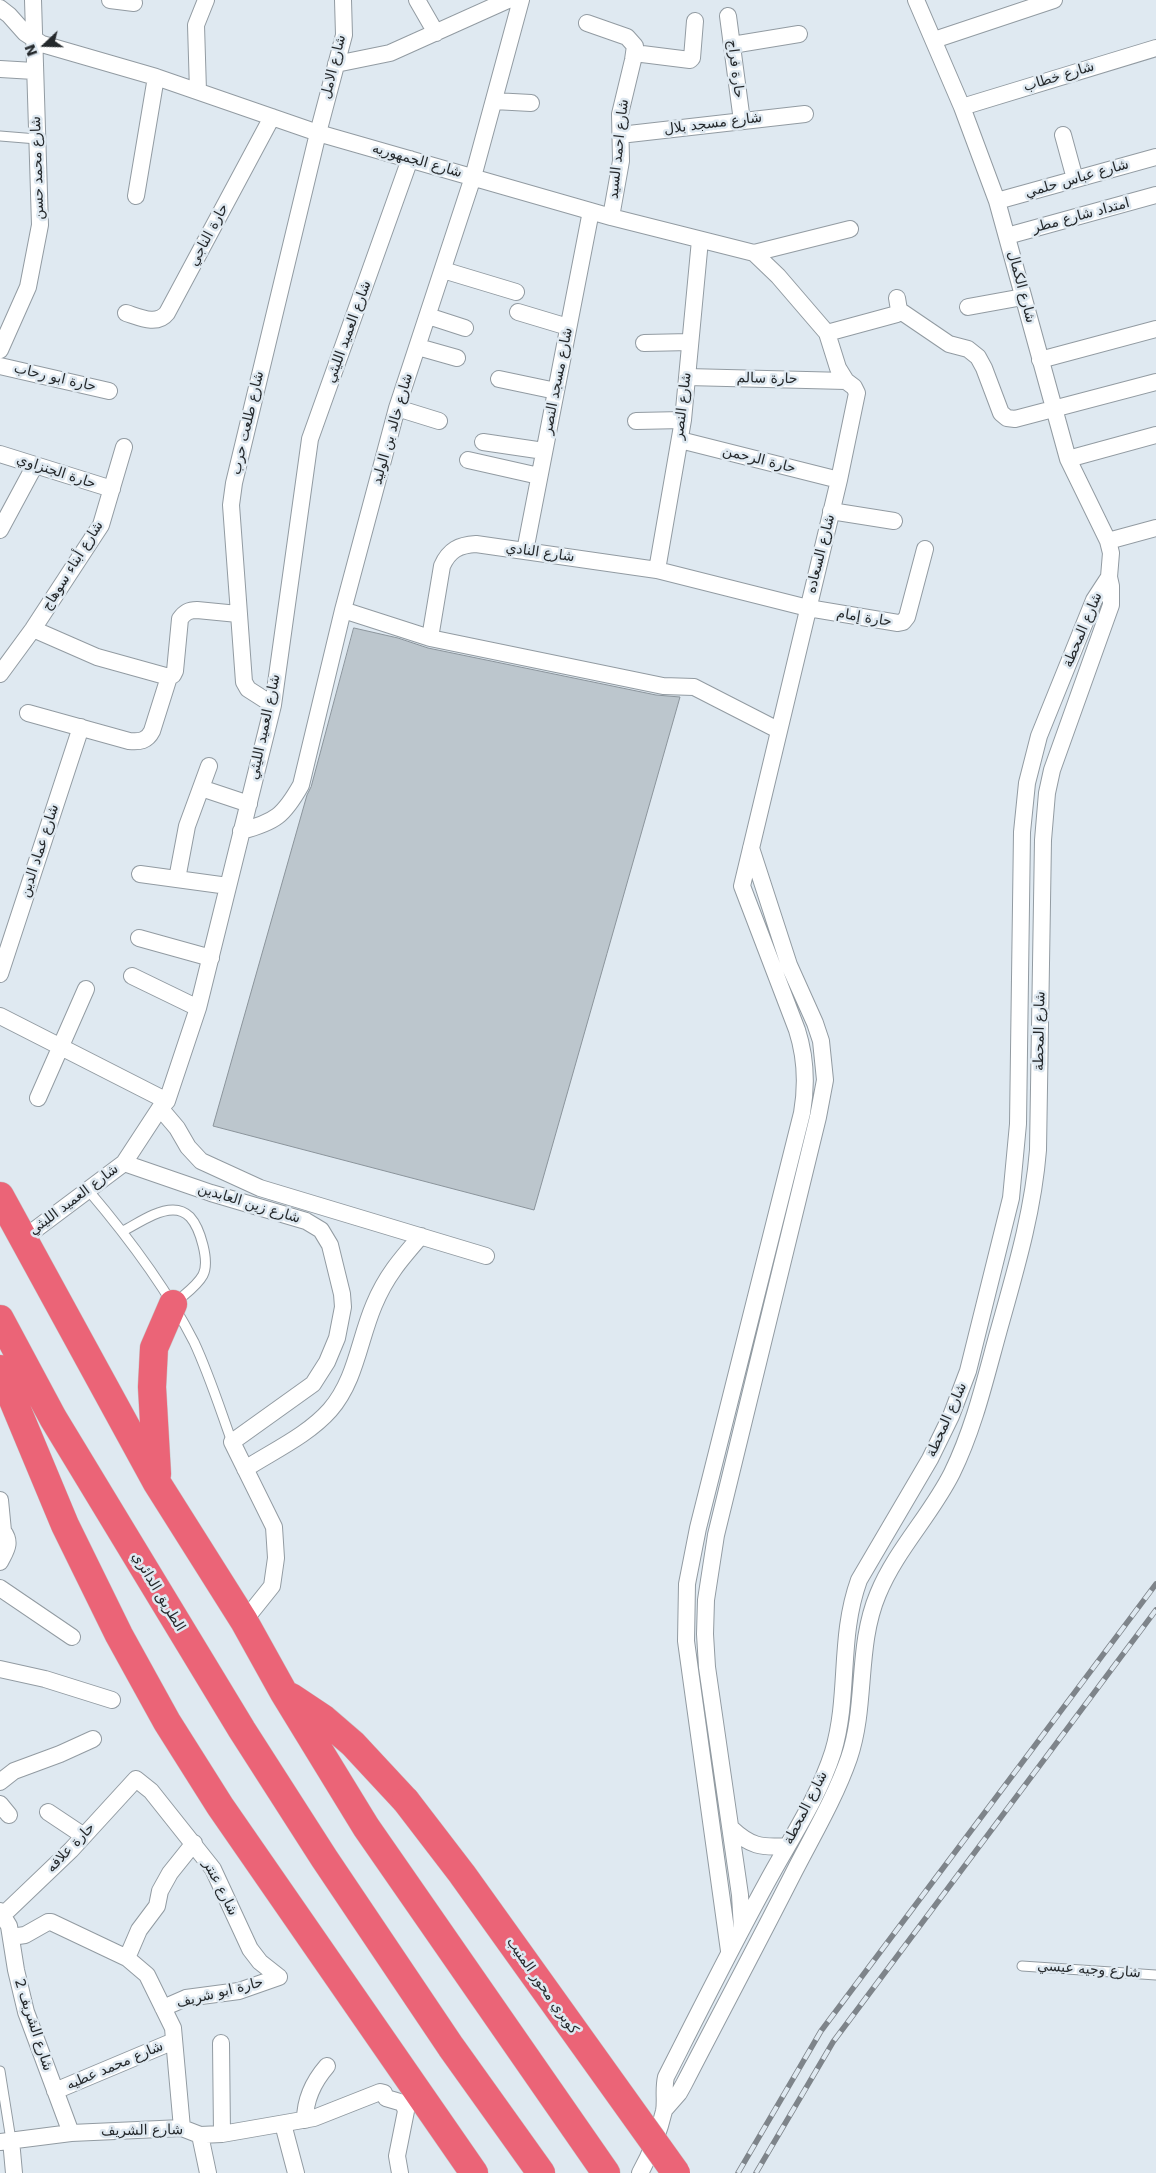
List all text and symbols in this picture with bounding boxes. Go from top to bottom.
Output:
north arrow [20,20,70,70]
street label: شارع الامل [318,33,350,101]
street label: حارة فراج [723,39,747,99]
text: N [21,42,41,59]
street label: شارع خطاب [1022,58,1096,96]
street label: شارع احمد السيد [605,98,633,200]
street label: شارع مسجد بلال [663,110,763,138]
street label: شارع محمد حسن [28,116,48,220]
street label: شارع الجمهوريه [370,140,464,182]
street label: شارع عباس حلمي [1023,156,1131,202]
street label: امتداد شارع مطر [1031,195,1131,237]
street label: حارة الناجي [186,201,232,269]
street label: شارع الكمال [1003,249,1039,325]
street label: شارع العميد الليثي [323,279,375,385]
street label: شارع مسجد النصر [539,326,577,436]
street label: حارة ابو رحاب [12,360,98,396]
street label: شارع طلعت حرب [228,370,268,476]
street label: حارة سالم [736,370,798,388]
street label: شارع النصر [671,371,695,441]
street label: شارع خالد بن الوليد [369,372,417,486]
street label: حارة الرحمن [721,443,797,477]
street label: حارة الجنزاوي [14,451,98,493]
street label: شارع السعاده [803,513,839,595]
street label: شارع أبناء سوهاج [39,518,107,614]
street label: شارع النادي [504,540,576,566]
street label: شارع المحطة [1060,590,1106,670]
street label: حارة إمام [835,605,893,631]
street label: شارع العميد الليثي [246,673,284,781]
street label: شارع عماد الدين [17,802,63,900]
street label: شارع المحطة [1031,991,1049,1071]
street label: شارع العميد الليثي [26,1161,122,1239]
street label: شارع زين العابدين [196,1180,302,1228]
street label: شارع المحطة [923,1380,971,1460]
street label: الطريق الدائري [128,1549,188,1635]
street label: شارع المحطة [780,1769,832,1847]
street label: حارة علافه [43,1820,99,1876]
street label: شارع عنتر [199,1857,241,1919]
street label: كوبري محور المنيب [502,1934,582,2038]
street label: شارع وجيه عيسي [1037,1958,1141,1982]
street label: حارة ابو شريف [175,1974,265,2012]
street label: شارع الشريف 2 [10,1977,56,2073]
street label: شارع محمد عطيه [64,2038,166,2094]
street label: شارع الشريف [101,2122,183,2140]

